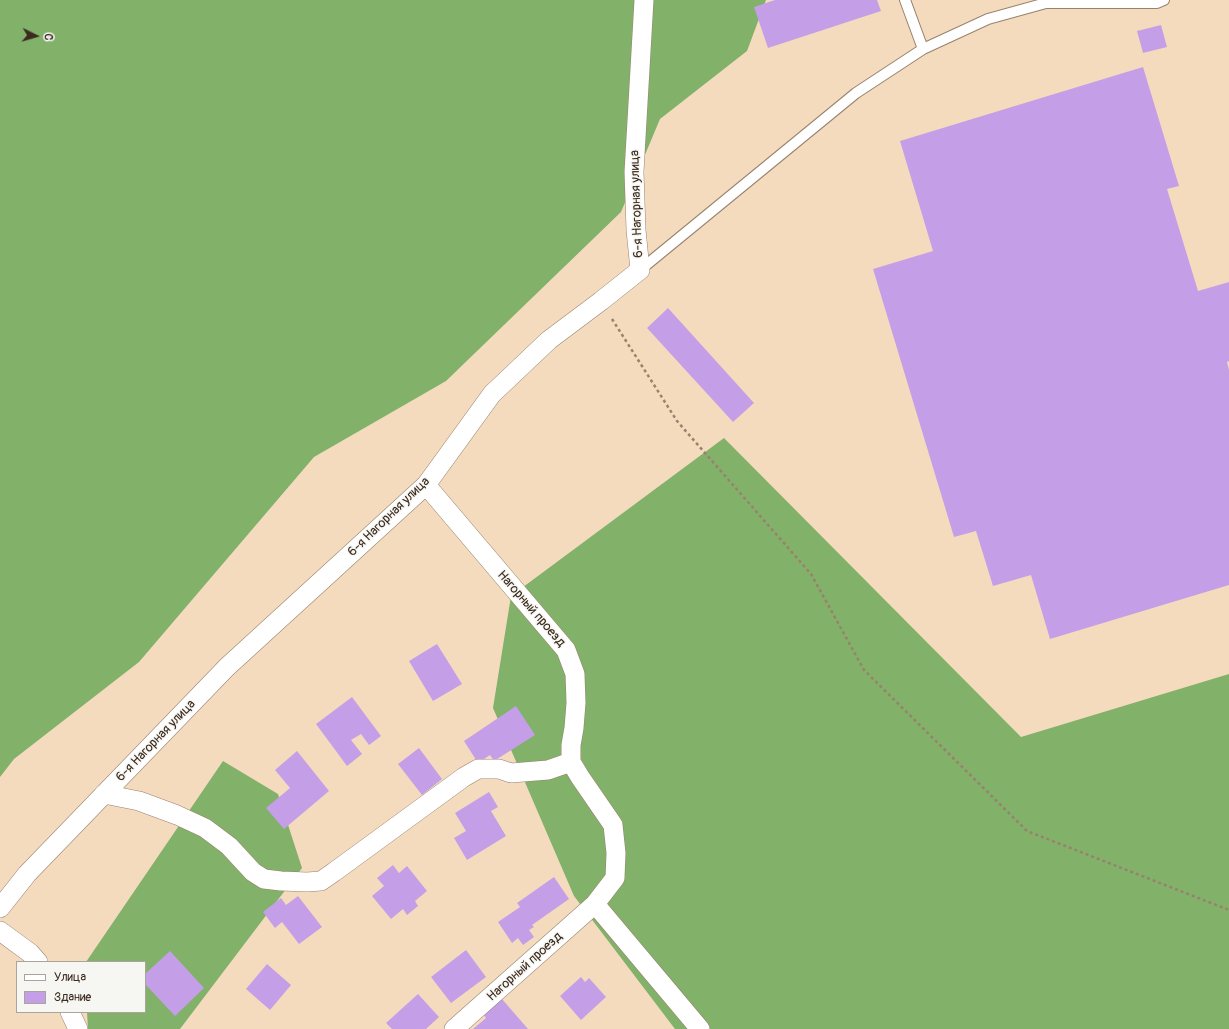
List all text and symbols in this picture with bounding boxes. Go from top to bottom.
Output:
north arrow [16,16,56,56]
text: С [42,33,55,41]
street label: 6-я Нагорная улица [627,150,647,258]
street label: 6-я Нагорная улица [345,474,433,560]
street label: Нагорный проезд [494,568,568,650]
street label: 6-я Нагорная улица [113,697,199,785]
street label: Нагорный проезд [484,929,566,1005]
legend [16,961,146,1013]
text: Улица [54,970,86,985]
text: Здание [54,990,91,1005]

